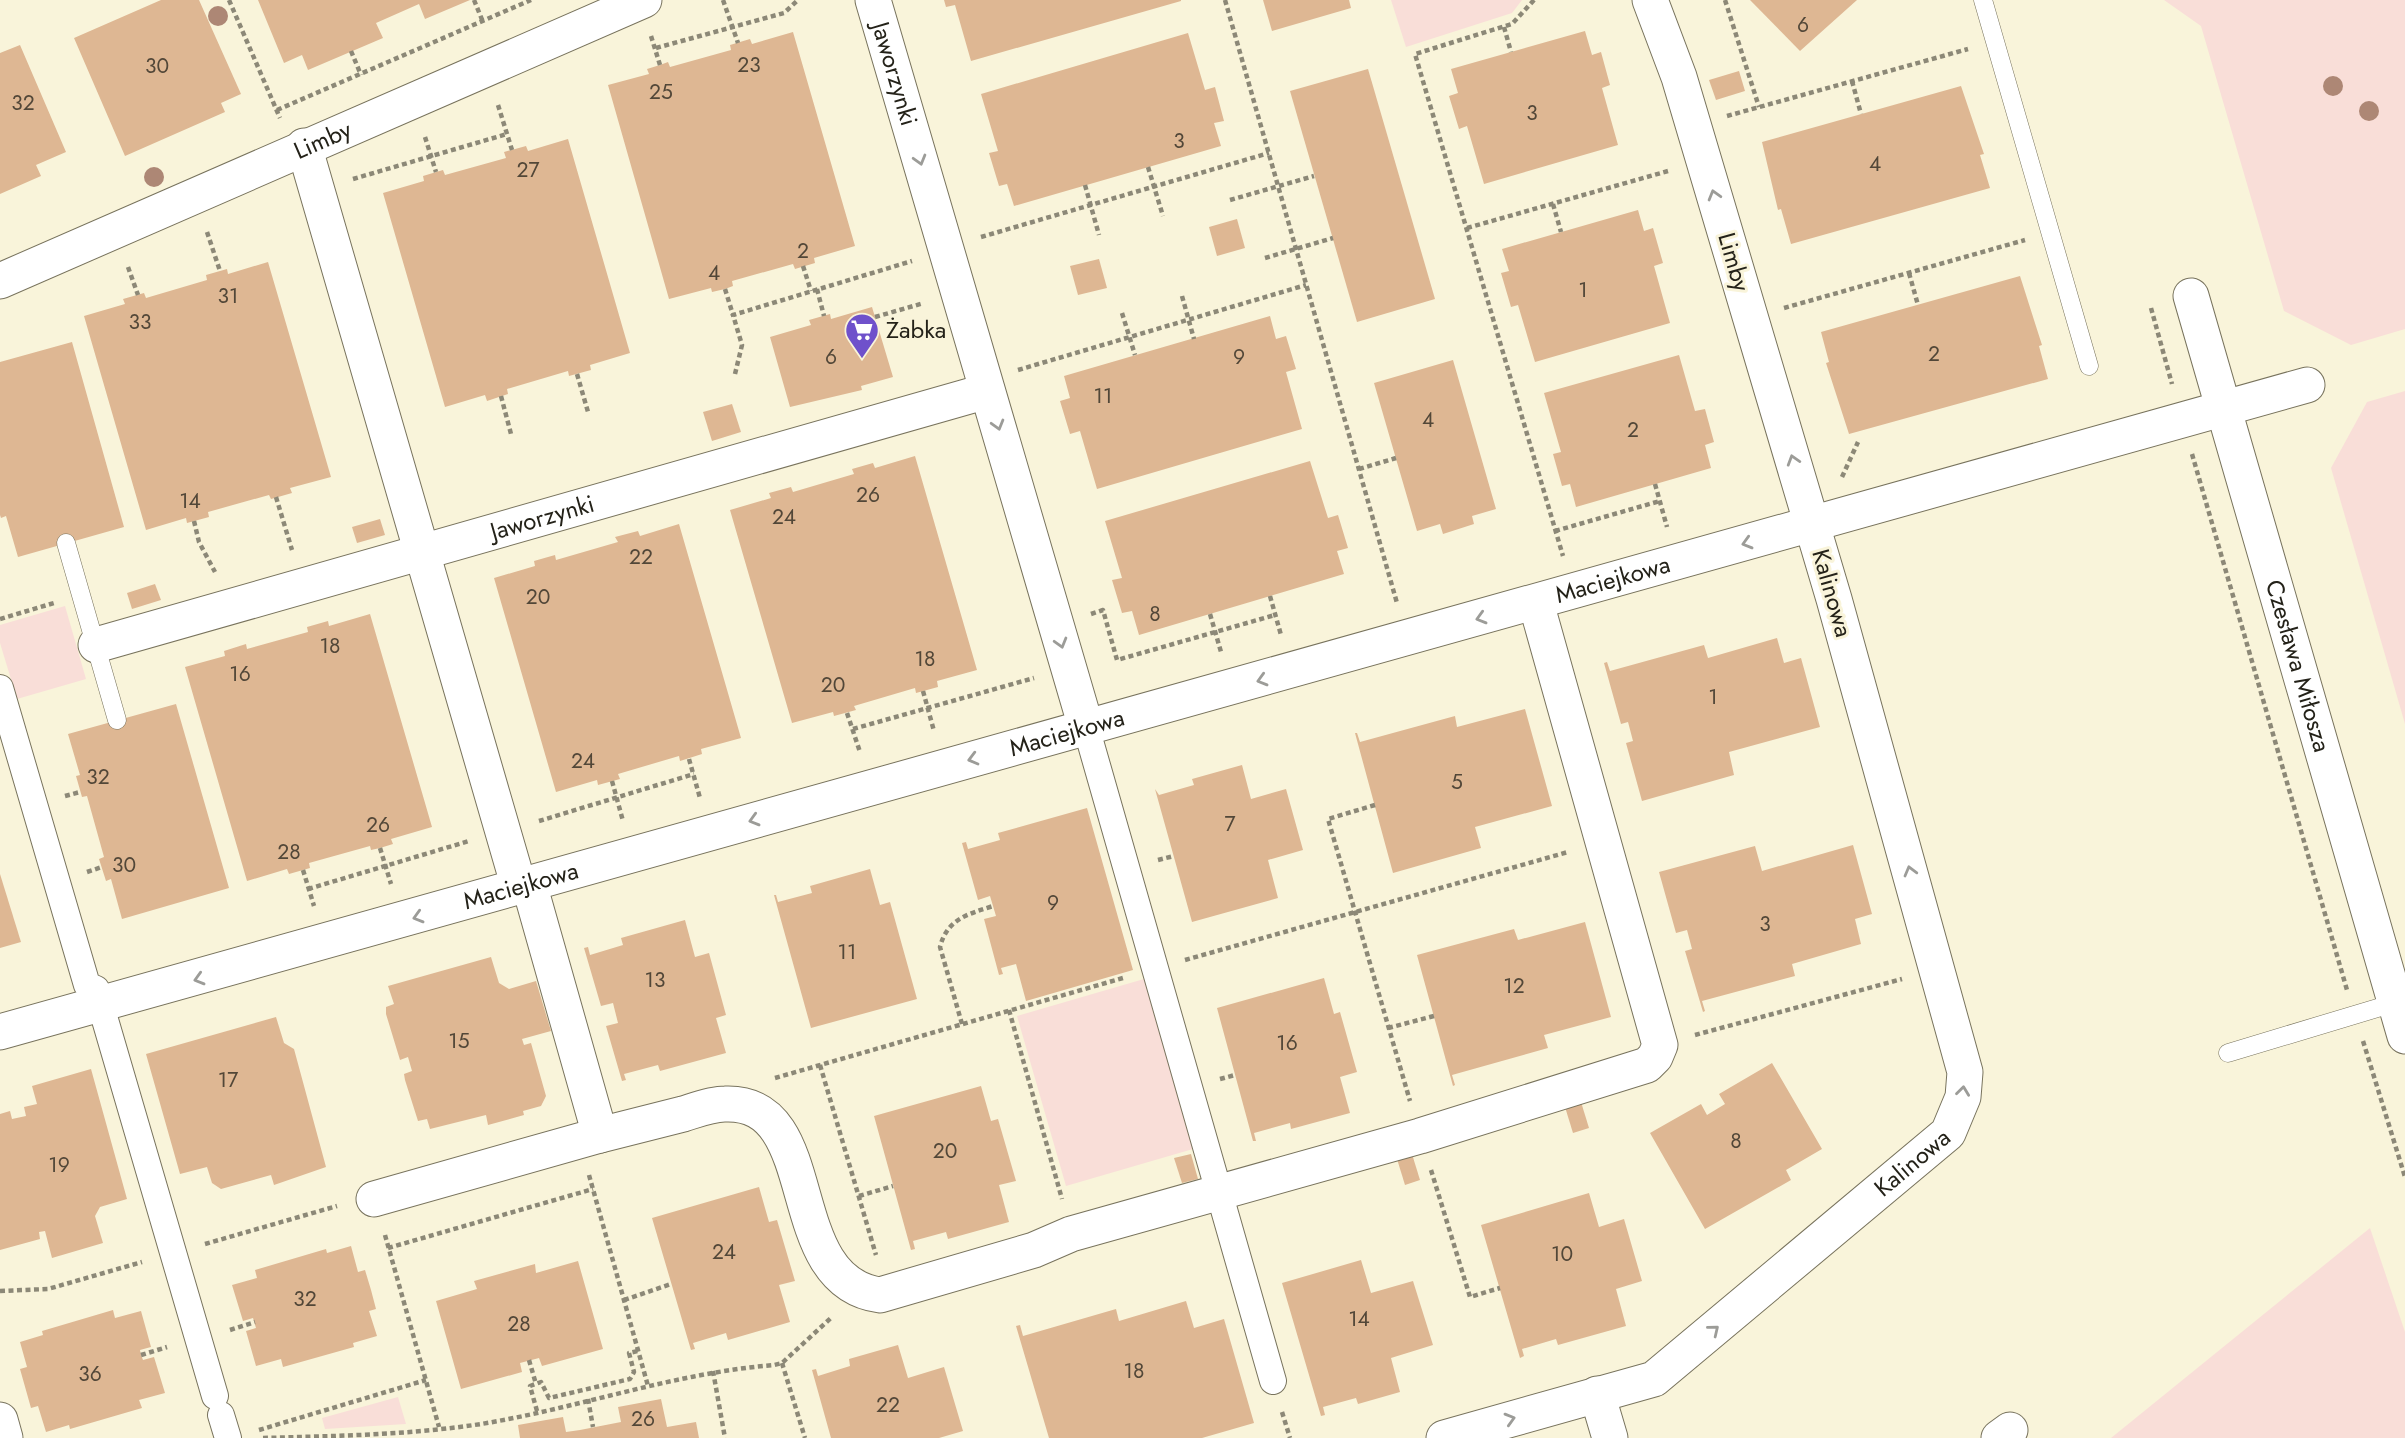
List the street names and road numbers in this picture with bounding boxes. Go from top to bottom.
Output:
street label: Jaworzynki [863,15,927,130]
street label: Limby [288,112,357,168]
street label: Limby [1709,228,1760,296]
street label: Jaworzynki [483,486,598,550]
street label: Kalinowa [1803,545,1862,641]
street label: Maciejkowa [1551,546,1674,612]
street label: Czesława Miłosza [2257,575,2340,756]
street label: Maciejkowa [1005,700,1128,765]
street label: Maciejkowa [459,853,582,918]
street label: Kalinowa [1866,1120,1958,1205]

